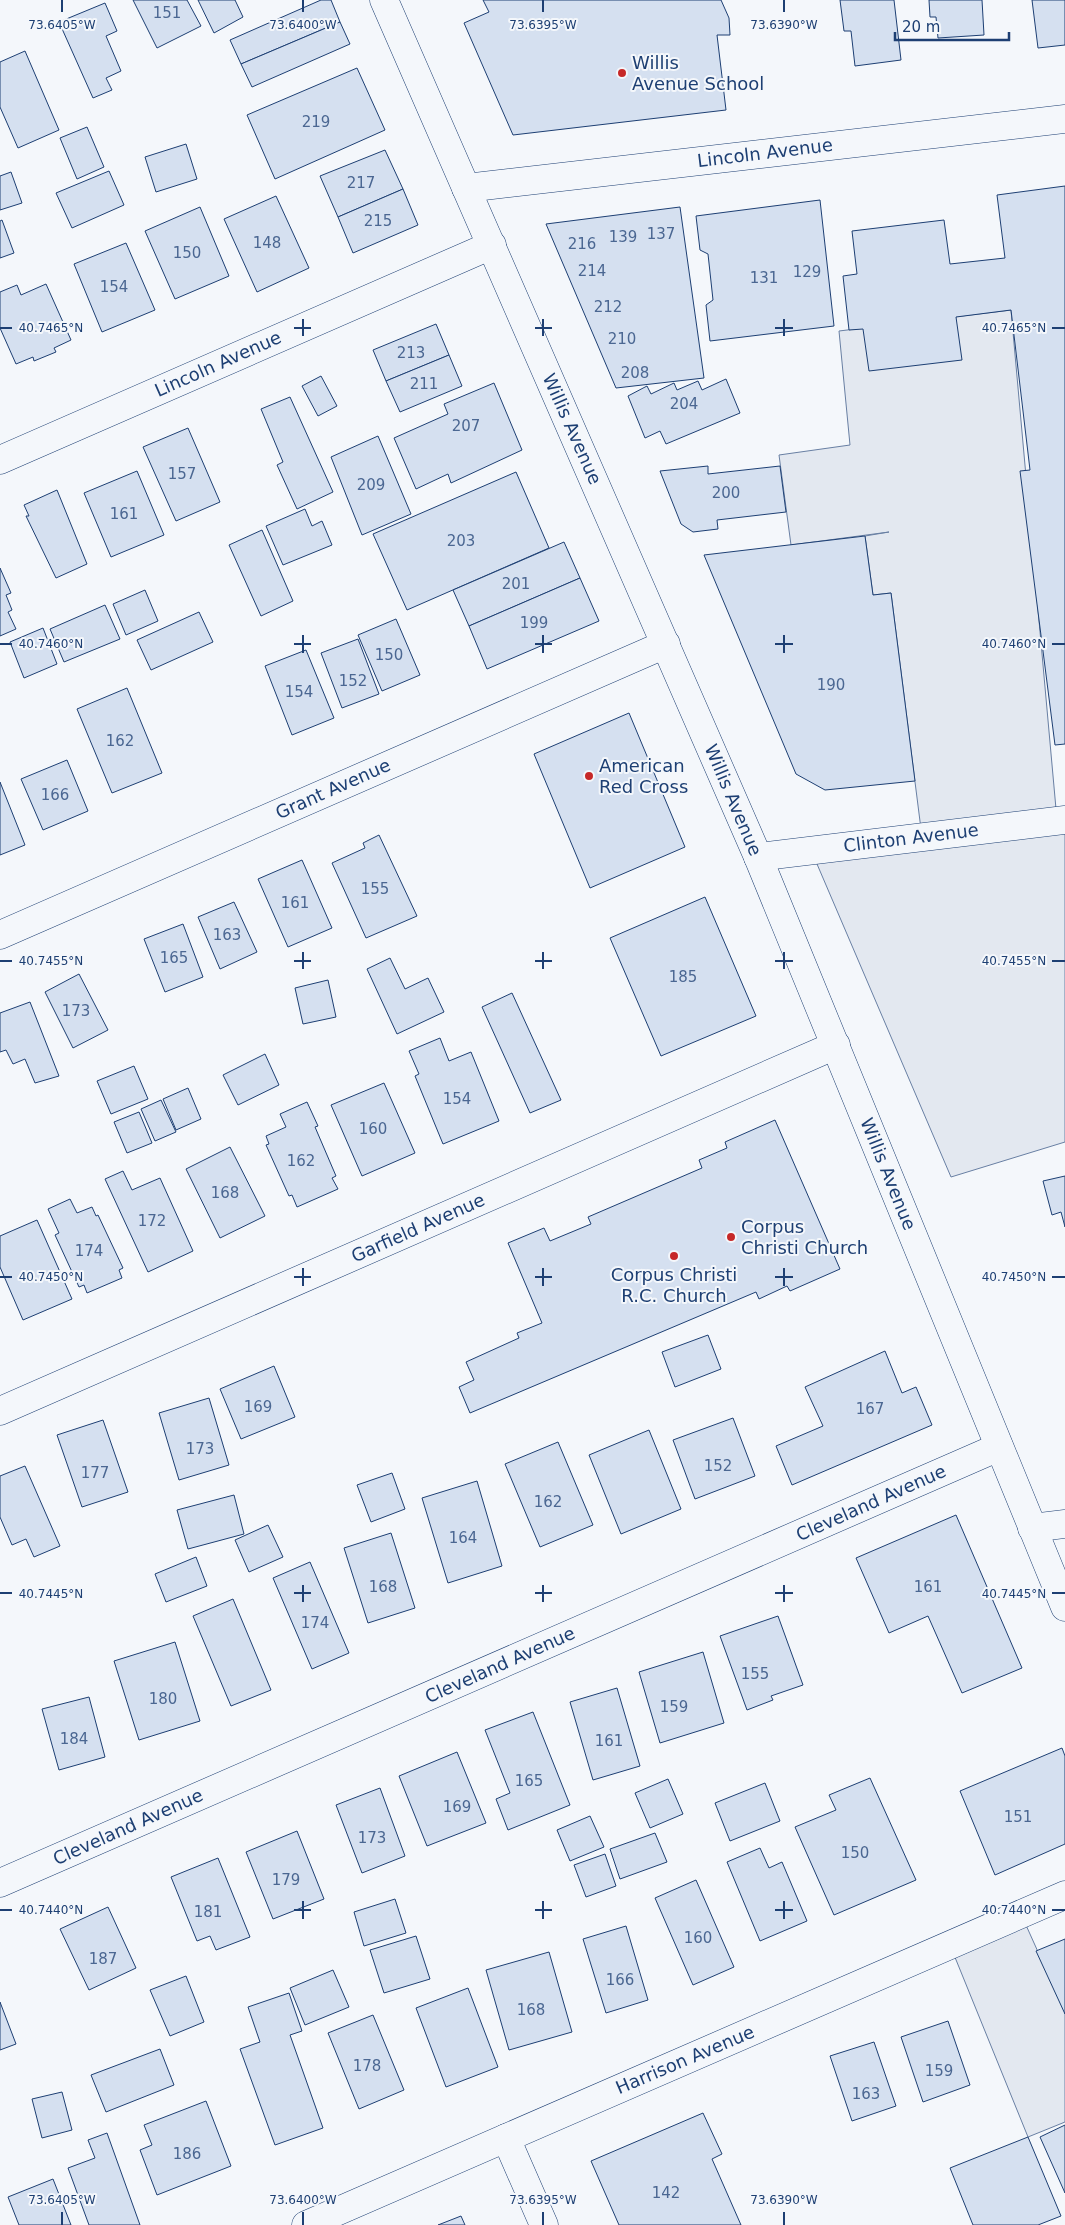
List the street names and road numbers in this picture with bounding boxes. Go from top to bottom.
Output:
street label: Lincoln Avenue [696,134,834,171]
street label: Lincoln Avenue [151,326,284,401]
street label: Willis Avenue [539,370,606,488]
street label: Willis Avenue [700,741,766,859]
street label: Grant Avenue [272,754,393,823]
street label: Clinton Avenue [842,819,980,856]
street label: Willis Avenue [856,1115,921,1233]
street label: Garfield Avenue [348,1189,488,1266]
street label: Cleveland Avenue [793,1460,949,1545]
street label: Cleveland Avenue [422,1622,578,1707]
street label: Cleveland Avenue [50,1784,206,1869]
street label: Harrison Avenue [612,2021,757,2098]

